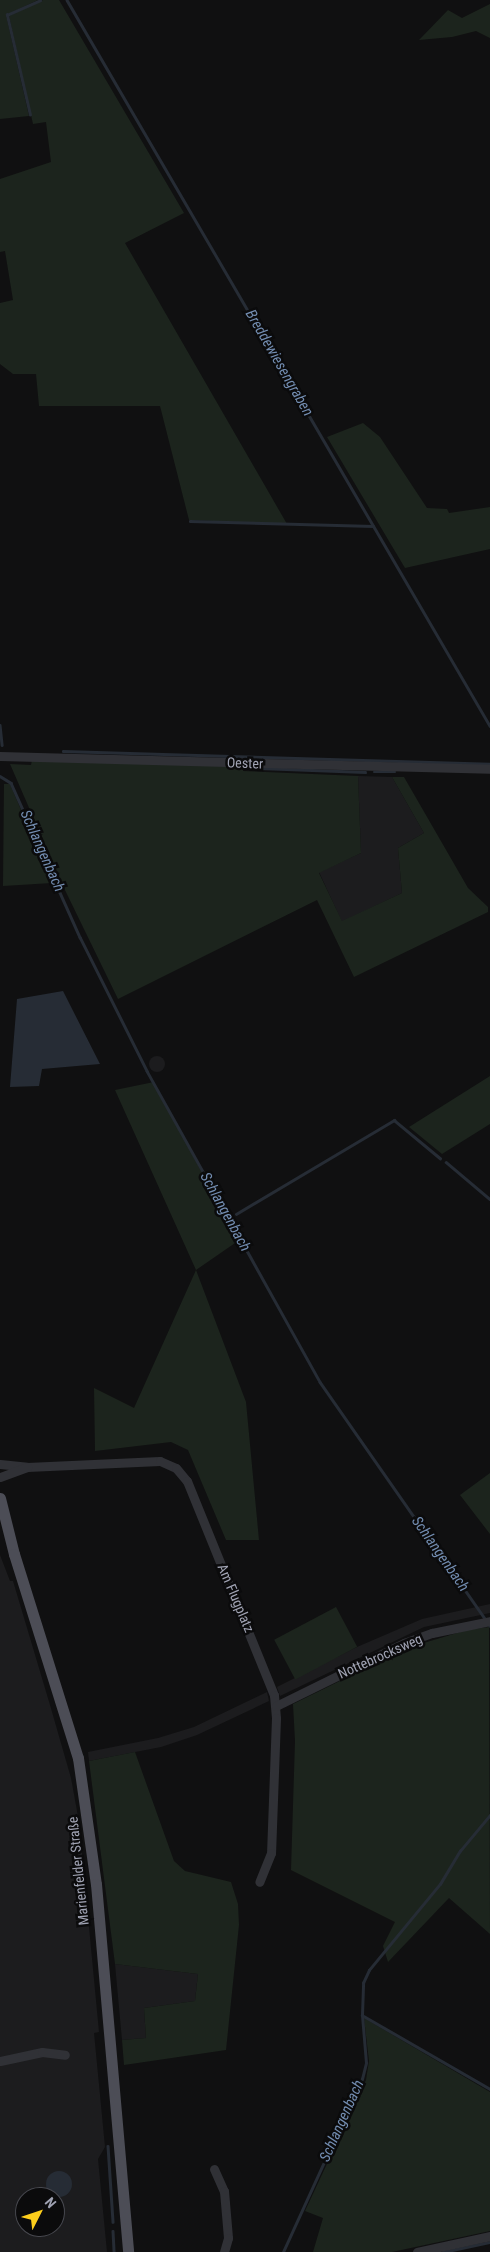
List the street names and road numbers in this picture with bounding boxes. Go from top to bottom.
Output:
street label: Oester [227,754,263,772]
street label: Am Flugplatz [214,1561,258,1635]
street label: Nottebrocksweg [335,1630,425,1682]
street label: Marienfelder Straße [64,1816,92,1926]

